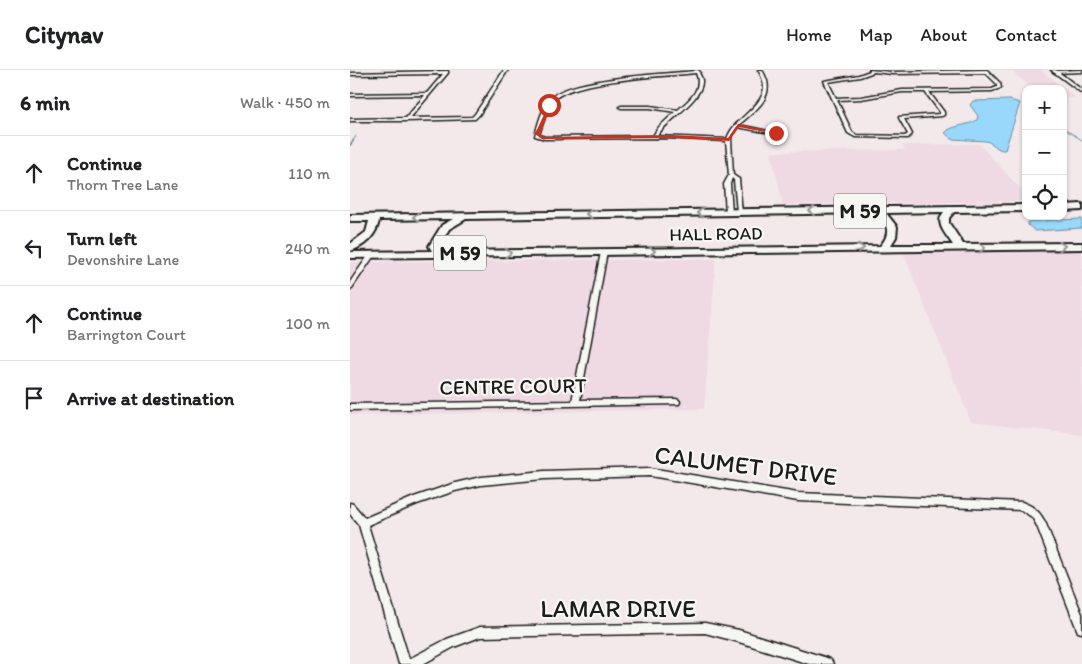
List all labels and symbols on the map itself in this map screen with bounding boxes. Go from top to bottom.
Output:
route start [538,94,561,117]
route end [765,122,788,145]
road number: M 59 [834,194,886,228]
one-way arrow [808,206,816,216]
one-way arrow [695,208,703,218]
one-way arrow [585,209,592,219]
one-way arrow [412,212,420,223]
street label: HALL ROAD [669,222,763,246]
road number: M 59 [434,236,486,270]
one-way arrow [1058,241,1066,251]
one-way arrow [978,242,986,253]
one-way arrow [858,243,866,253]
one-way arrow [649,246,657,256]
one-way arrow [505,248,513,258]
street label: CENTRE COURT [439,372,587,400]
street label: CALUMET DRIVE [653,439,839,491]
street label: LAMAR DRIVE [540,593,696,623]

